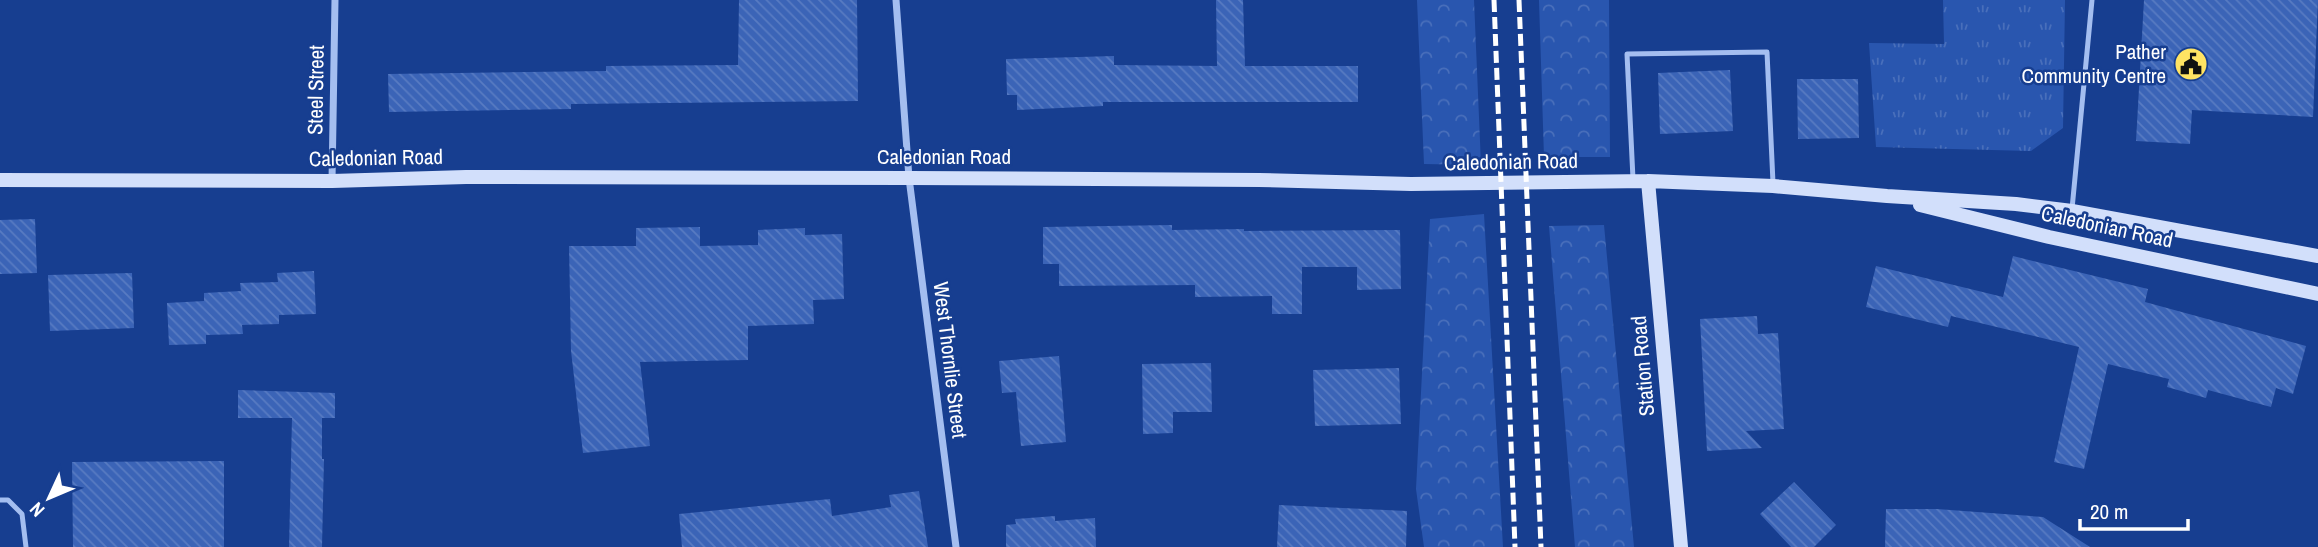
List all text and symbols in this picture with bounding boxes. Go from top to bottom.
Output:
place label: Pather Community Centre [2021,37,2166,90]
street label: Steel Street [300,45,331,135]
public building icon: Pather Community Centre [2172,45,2210,83]
street label: Caledonian Road [309,142,443,173]
street label: Caledonian Road [877,142,1011,171]
street label: Caledonian Road [1444,146,1578,177]
street label: Caledonian Road [2039,198,2176,255]
street label: West Thornlie Street [927,280,975,440]
street label: Station Road [1624,315,1661,417]
north arrow [14,463,84,533]
scale bar [2080,488,2188,532]
text: N [24,497,50,523]
text: 20 m [2090,497,2128,526]

